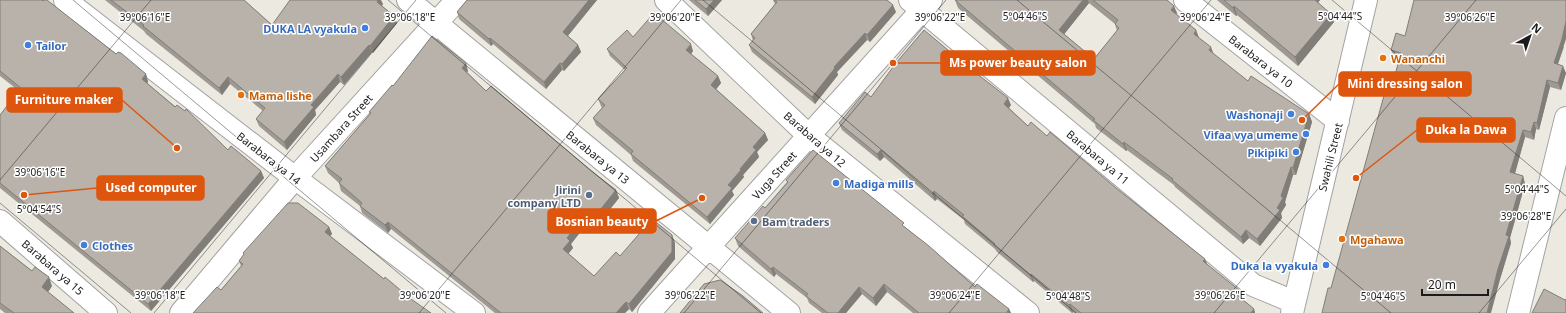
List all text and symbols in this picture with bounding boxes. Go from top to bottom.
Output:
text: 5°04'46"S [1003,9,1048,23]
text: 5°04'44"S [1318,9,1363,23]
text: 39°06'16"E [120,10,170,24]
text: 39°06'18"E [385,10,435,24]
text: 39°06'20"E [650,10,700,24]
text: 39°06'22"E [915,10,965,24]
text: 39°06'24"E [1180,10,1230,24]
text: 39°06'26"E [1445,10,1495,24]
north arrow [1510,16,1550,56]
text: N [1528,19,1545,37]
place label: DUKA LA vyakula [263,21,357,36]
marker: DUKA LA vyakula [360,23,370,33]
street label: Barabara ya 10 [1226,31,1296,91]
place label: Tailor [36,38,66,53]
marker: Tailor [23,40,33,50]
callout: Ms power beauty salon [941,51,1095,75]
place label: Wananchi [1391,51,1445,66]
marker: Wananchi [1378,53,1388,63]
text: Ms power beauty salon [949,54,1087,71]
callout: Mini dressing salon [1339,72,1471,96]
text: Mini dressing salon [1347,75,1463,92]
callout: Furniture maker [7,88,122,112]
place label: Mama lishe [249,88,312,103]
marker: Mama lishe [236,90,246,100]
text: Furniture maker [15,91,114,108]
street label: Usambara Street [306,91,376,165]
place label: Washonaji [1226,107,1283,122]
street label: Barabara ya 12 [781,108,849,170]
marker: Washonaji [1286,109,1296,119]
callout: Duka la Dawa [1417,118,1515,142]
street label: Swahili Street [1314,121,1346,193]
text: Duka la Dawa [1425,121,1507,138]
street label: Barabara ya 11 [1064,126,1132,188]
street label: Barabara ya 13 [563,127,633,187]
place label: Vifaa vya umeme [1204,127,1298,142]
street label: Barabara ya 14 [234,128,305,188]
marker: Vifaa vya umeme [1301,129,1311,139]
place label: Pikipiki [1247,145,1288,160]
marker: Pikipiki [1291,147,1301,157]
street label: Vuga Street [748,148,800,202]
text: 39°06'16"E [15,165,65,179]
callout: Used computer [97,176,204,200]
place label: Madiga mills [844,176,914,191]
marker: Madiga mills [831,178,841,188]
text: Used computer [105,179,197,196]
place label: Jirini company LTD [508,182,581,210]
text: 5°04'44"S [1505,182,1550,196]
marker: Jirini company LTD [584,190,594,200]
text: 5°04'54"S [17,202,62,216]
callout: Bosnian beauty [548,209,656,233]
text: 39°06'28"E [1501,209,1551,223]
text: Bosnian beauty [556,213,649,230]
place label: Bam traders [762,214,830,229]
marker: Bam traders [749,216,759,226]
place label: Mgahawa [1350,232,1404,247]
marker: Mgahawa [1337,234,1347,244]
street label: Barabara ya 15 [19,236,87,298]
place label: Clothes [92,238,134,253]
marker: Clothes [79,240,89,250]
place label: Duka la vyakula [1231,258,1318,273]
marker: Duka la vyakula [1321,260,1331,270]
scale bar [1422,271,1488,297]
text: 20 m [1428,276,1456,293]
text: 39°06'18"E [135,288,185,302]
text: 39°06'20"E [400,288,450,302]
text: 39°06'22"E [665,288,715,302]
text: 39°06'24"E [930,288,980,302]
text: 39°06'26"E [1195,288,1245,302]
text: 5°04'48"S [1046,289,1091,303]
text: 5°04'46"S [1361,289,1406,303]

